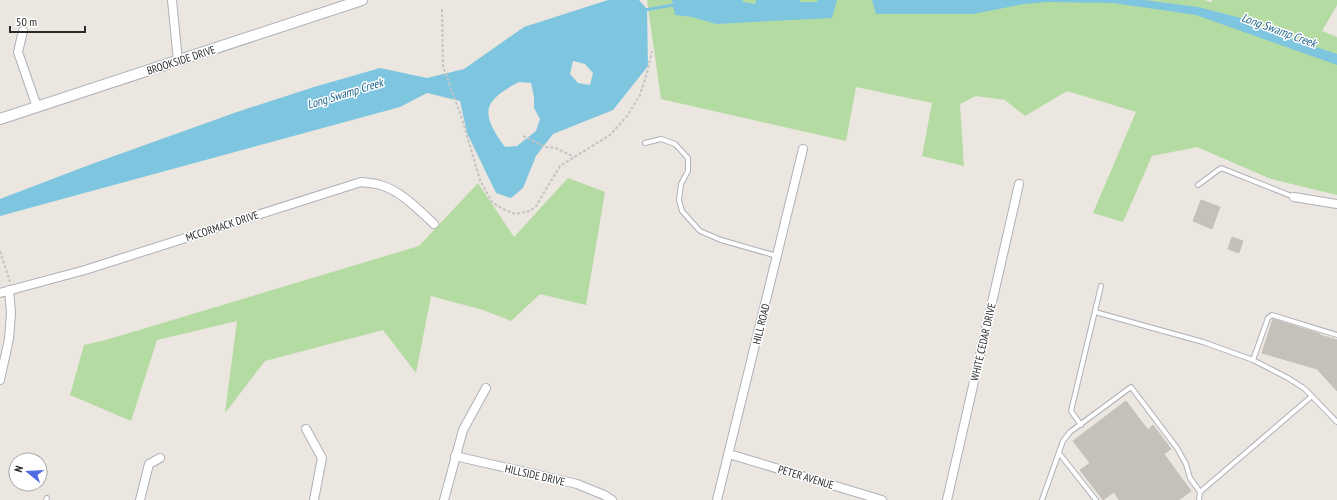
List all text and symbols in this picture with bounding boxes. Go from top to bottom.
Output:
scale bar [10,8,85,34]
water label: Long Swamp Creek [1240,10,1320,51]
text: 50 m [16,14,37,29]
street label: BROOKSIDE DRIVE [145,42,217,78]
water label: Long Swamp Creek [305,74,386,112]
street label: MCCORMACK DRIVE [184,208,260,244]
street label: WHITE CEDAR DRIVE [967,301,999,382]
street label: HILL ROAD [749,302,773,346]
north arrow [8,452,48,492]
street label: HILLSIDE DRIVE [504,461,567,489]
street label: PETER AVENUE [776,462,836,492]
text: N [11,464,26,474]

